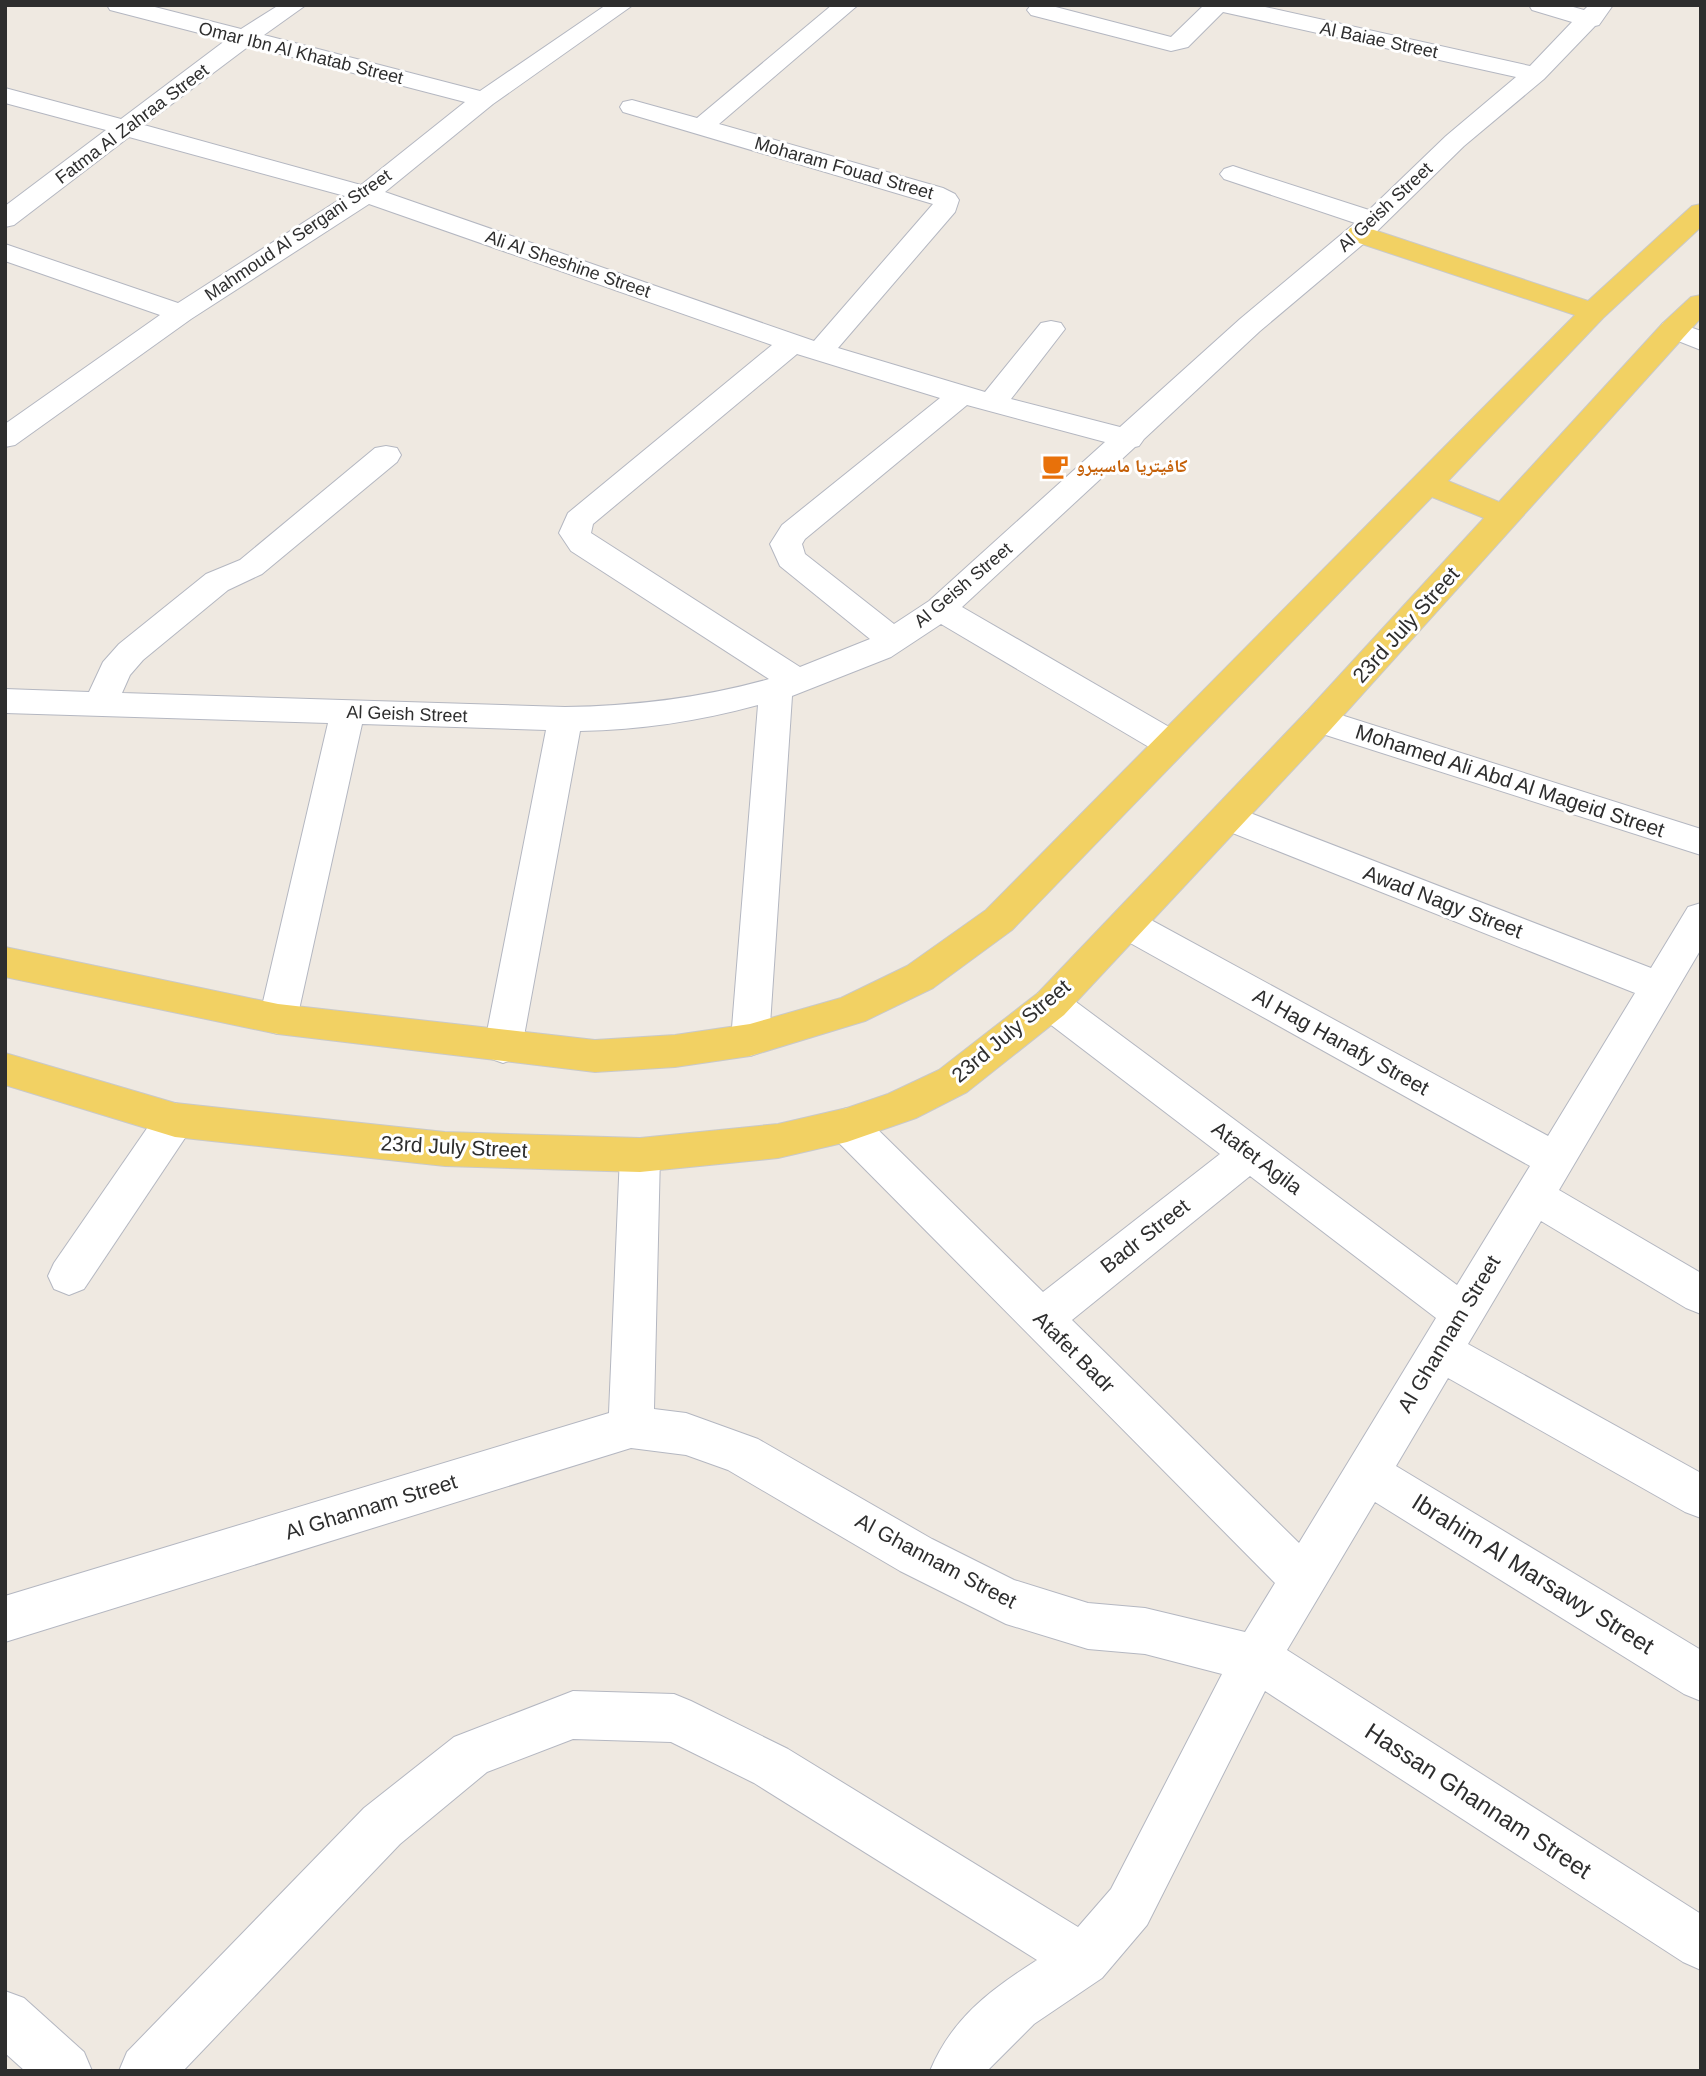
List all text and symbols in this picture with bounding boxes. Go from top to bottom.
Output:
street label: Omar Ibn Al Khatab Street [197,18,405,88]
street label: Al Baiae Street [1318,18,1440,62]
street label: Fatma Al Zahraa Street [52,60,212,188]
street label: Moharam Fouad Street [752,133,936,203]
street label: Al Geish Street [1334,158,1436,256]
street label: Mahmoud Al Sergani Street [201,165,395,305]
street label: Ali Al Sheshine Street [483,226,653,302]
cafe icon: كافيتريا ماسبيرو [1040,451,1070,481]
place label: كافيتريا ماسبيرو [1076,456,1187,477]
street label: Al Geish Street [910,538,1016,632]
street label: 23rd July Street [1348,562,1463,687]
street label: Al Geish Street [346,702,468,726]
street label: Mohamed Ali Abd Al Mageid Street [1353,720,1668,841]
street label: Awad Nagy Street [1360,861,1526,943]
street label: 23rd July Street [947,974,1075,1087]
street label: Al Hag Hanafy Street [1249,984,1433,1100]
street label: Atafet Agila [1208,1116,1307,1199]
street label: 23rd July Street [380,1131,528,1162]
street label: Badr Street [1096,1194,1194,1277]
street label: Al Ghannam Street [1393,1251,1505,1416]
street label: Atafet Badr [1029,1306,1120,1397]
street label: Al Ghannam Street [282,1469,460,1544]
street label: Ibrahim Al Marsawy Street [1407,1488,1659,1659]
street label: Al Ghannam Street [852,1508,1021,1613]
street label: Hassan Ghannam Street [1360,1717,1597,1884]

